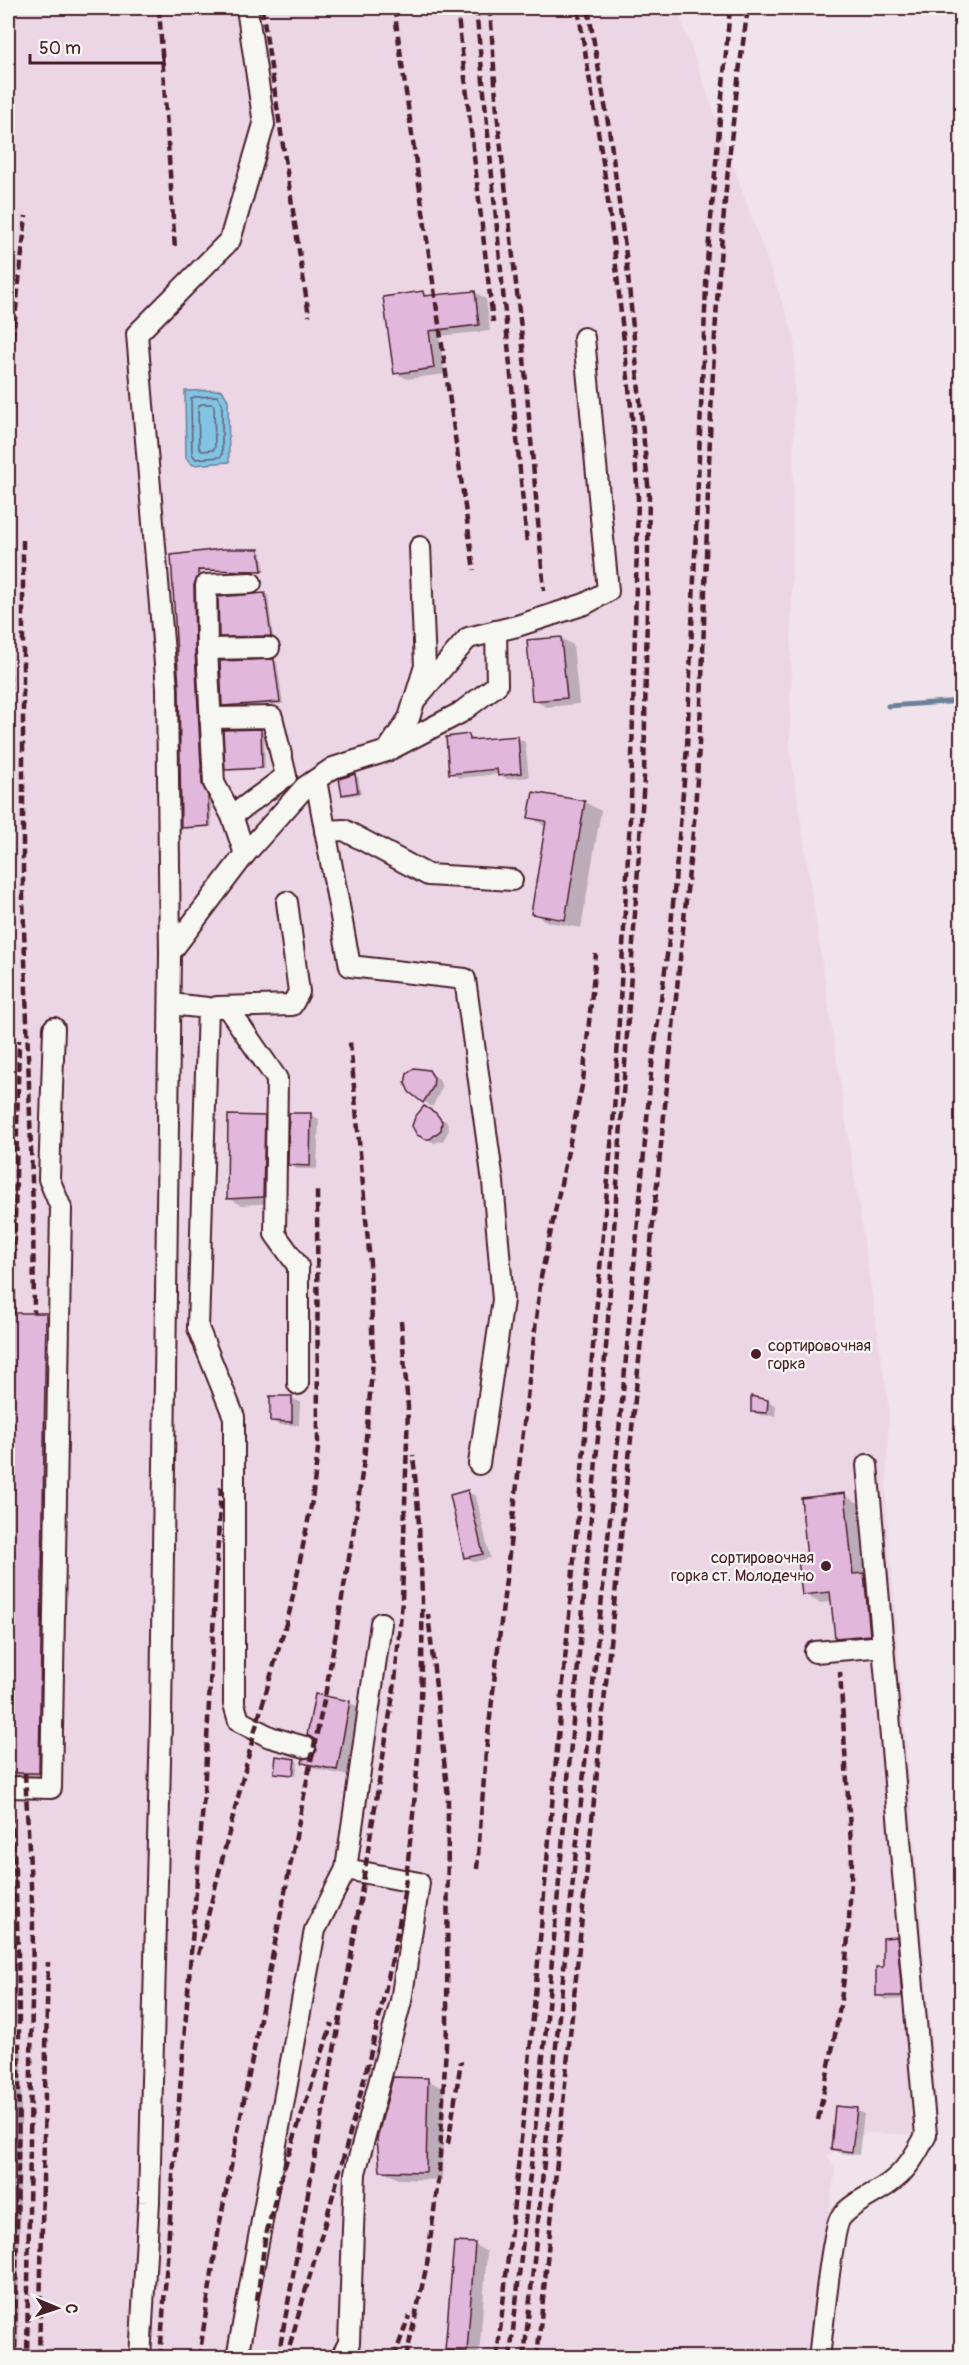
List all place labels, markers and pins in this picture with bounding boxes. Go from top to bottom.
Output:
place label: сортировочная горка [768,1336,871,1374]
marker: сортировочная горка [749,1347,763,1361]
place label: сортировочная горка ст. Молодечно [671,1548,814,1586]
marker: сортировочная горка ст. Молодечно [819,1559,833,1573]

